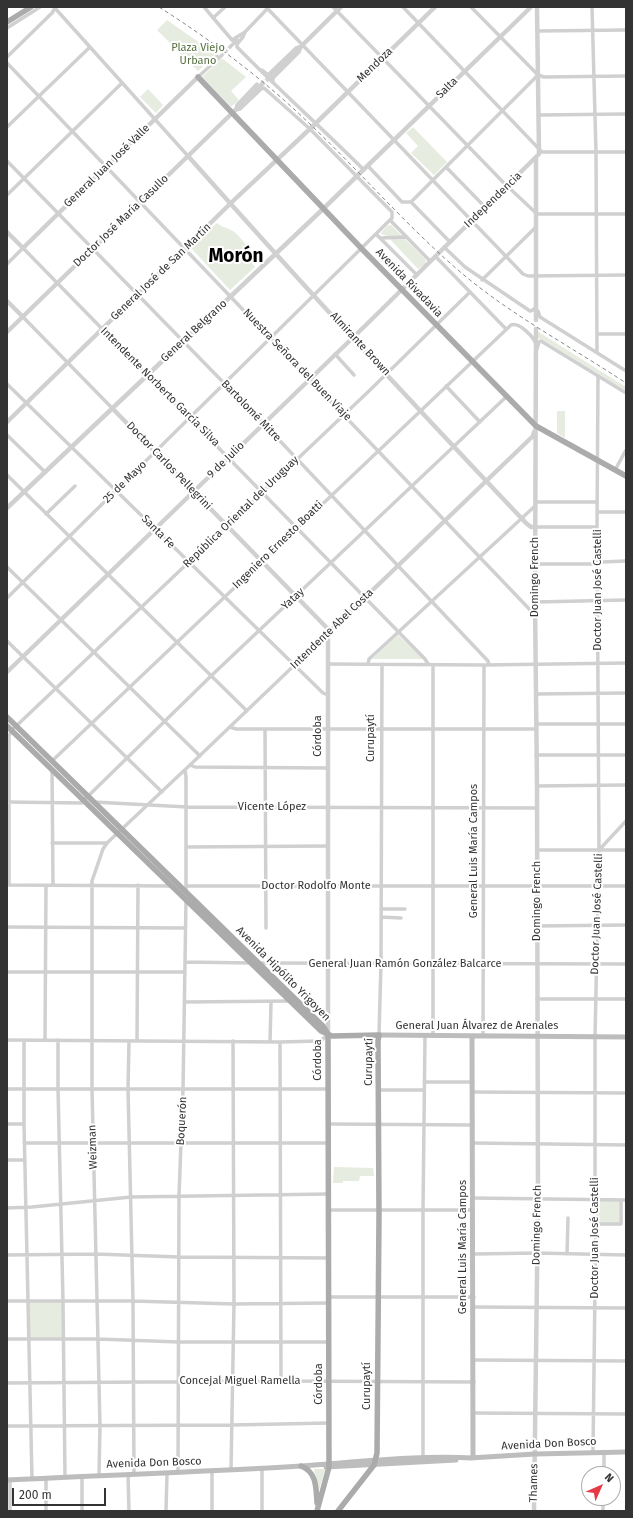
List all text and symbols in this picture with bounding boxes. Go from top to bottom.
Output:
park label: Plaza Viejo Urbano [171,41,225,67]
street label: Mendoza [354,45,396,85]
street label: Salta [433,75,461,101]
street label: General Juan José Valle [61,122,153,210]
street label: Independencia [462,169,524,231]
street label: Doctor José María Casullo [71,172,171,270]
street label: General José de San Martín [108,221,214,323]
district label: Morón [208,246,264,268]
street label: Avenida Rivadavia [373,246,445,320]
street label: General Belgrano [158,297,230,365]
street label: Nuestra Señora del Buen Viaje [240,306,354,424]
street label: Almirante Brown [327,309,393,379]
street label: Intendente Norberto García Silva [98,325,222,449]
street label: Bartolomé Mitre [218,377,284,445]
street label: Doctor Carlos Pellegrini [124,419,214,513]
street label: 9 de Julio [205,439,247,481]
street label: República Oriental del Uruguay [180,453,302,571]
street label: 25 de Mayo [100,458,150,506]
street label: Ingeniero Ernesto Boatti [230,498,326,592]
street label: Santa Fe [138,512,178,552]
street label: Doctor Juan José Castelli [591,529,605,651]
street label: Domingo French [528,537,542,617]
street label: Yatay [279,585,307,613]
street label: Intendente Abel Costa [288,586,376,672]
street label: Curupaytí [364,714,378,762]
street label: Córdoba [311,715,325,757]
street label: General Luis María Campos [467,784,481,918]
street label: Vicente López [238,800,306,814]
street label: Doctor Juan José Castelli [588,853,606,975]
street label: Domingo French [530,861,544,941]
street label: Doctor Rodolfo Monte [261,879,371,893]
street label: Avenida Hipólito Yrigoyen [233,924,333,1024]
street label: General Juan Ramón González Balcarce [308,957,502,971]
street label: General Juan Álvarez de Arenales [396,1019,558,1033]
street label: Curupaytí [362,1038,376,1086]
street label: Córdoba [311,1039,325,1081]
street label: Boquerón [174,1096,190,1146]
street label: Weizman [86,1124,100,1170]
street label: Doctor Juan José Castelli [588,1177,602,1299]
street label: General Luis María Campos [456,1180,470,1314]
street label: Domingo French [530,1185,544,1265]
street label: Curupaytí [360,1362,374,1410]
street label: Córdoba [312,1363,326,1405]
street label: Concejal Miguel Ramella [179,1374,301,1388]
street label: Avenida Don Bosco [501,1435,597,1453]
street label: Avenida Don Bosco [106,1455,202,1471]
street label: Thames [527,1464,541,1502]
north arrow [581,1466,621,1506]
text: N [602,1471,616,1485]
scale bar [14,1480,108,1506]
text: 200 m [19,1488,52,1502]

